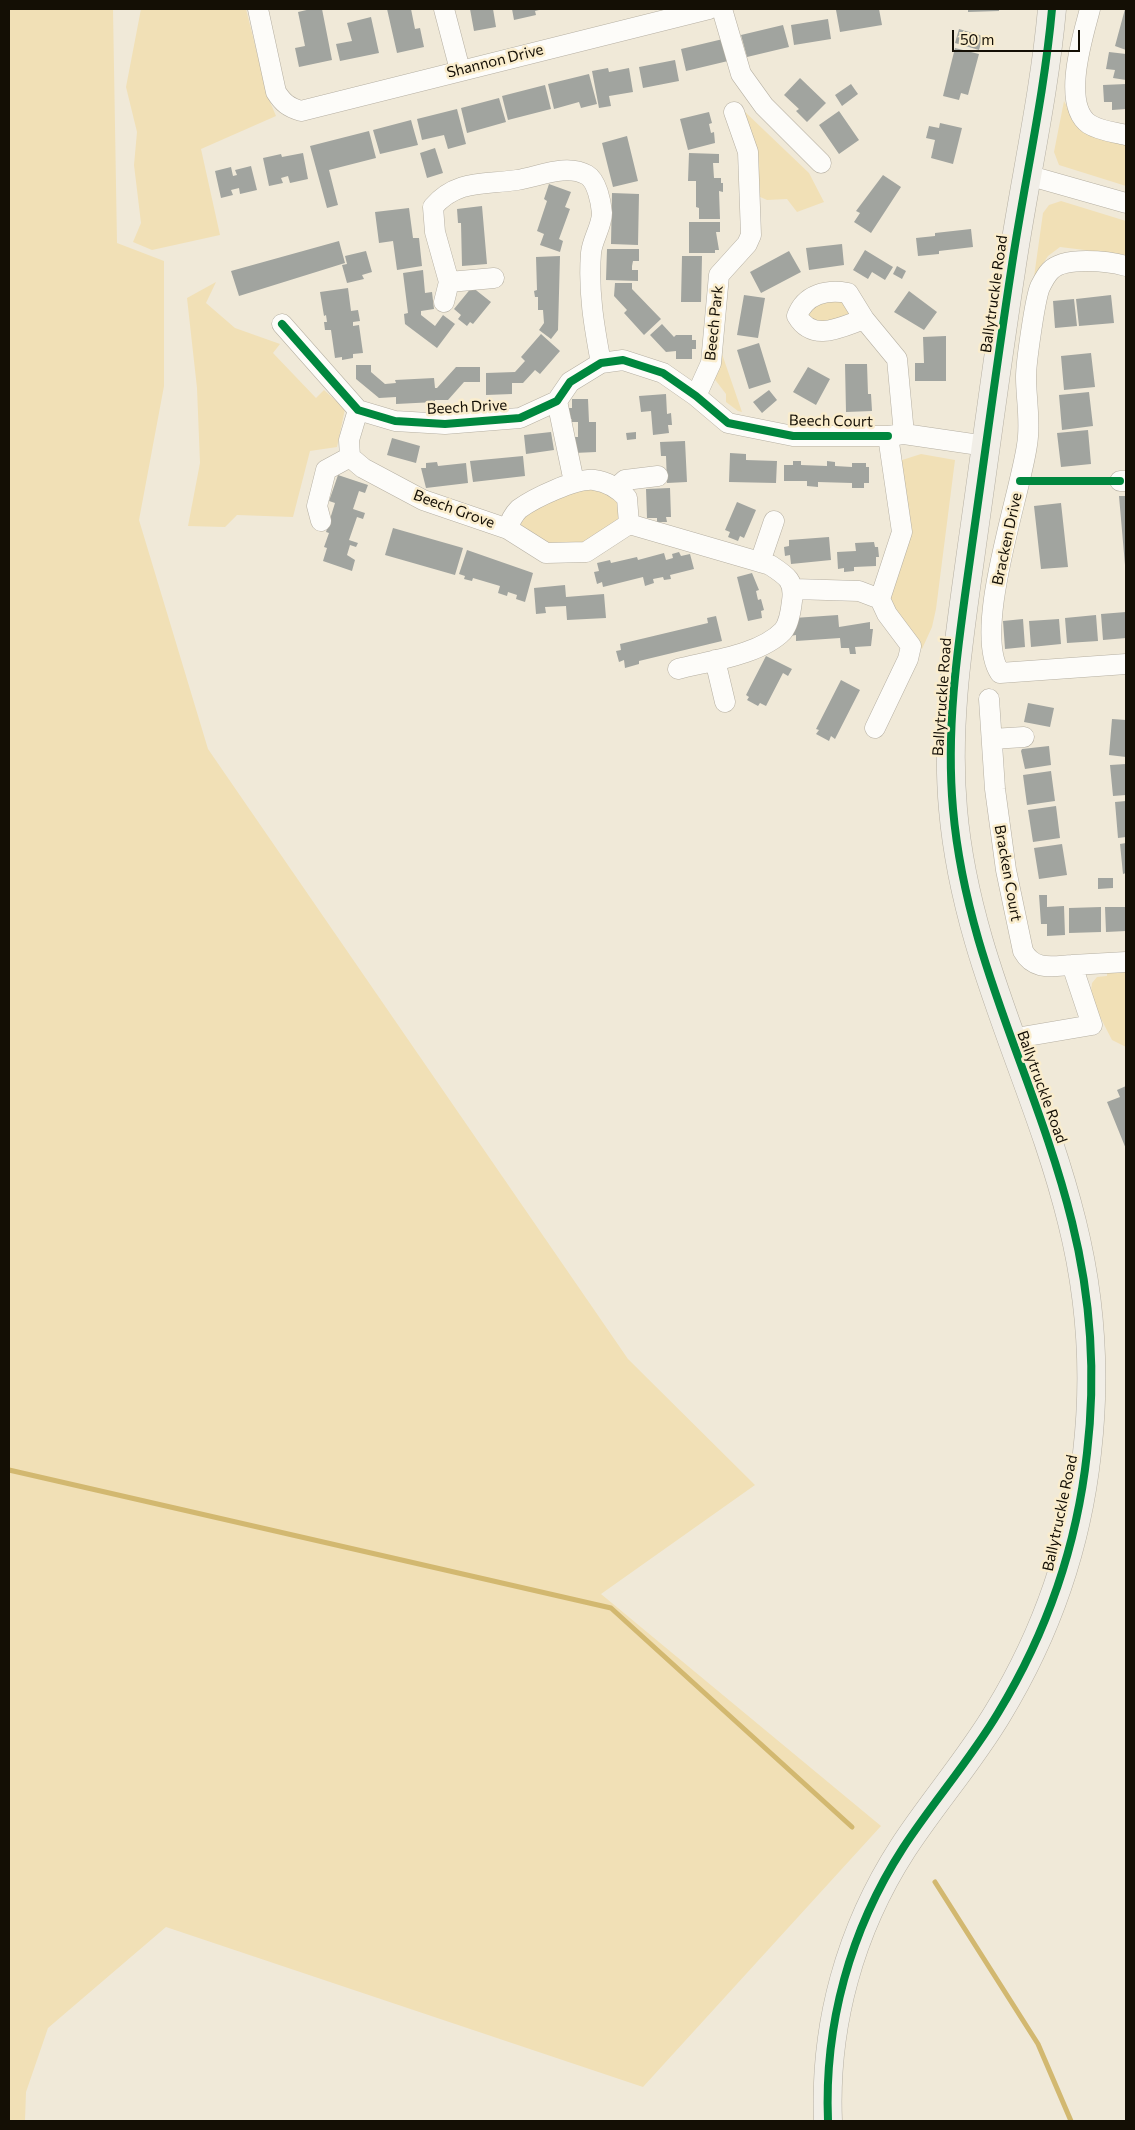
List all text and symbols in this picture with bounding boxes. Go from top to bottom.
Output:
scale bar [955,20,1082,52]
text: 50 m [960,30,994,48]
street label: Shannon Drive [445,40,545,82]
street label: Ballytruckle Road [977,234,1011,354]
street label: Beech Park [701,284,727,362]
street label: Beech Drive [426,396,508,418]
street label: Beech Court [789,411,873,431]
street label: Beech Grove [411,486,497,532]
street label: Bracken Drive [988,491,1026,587]
street label: Ballytruckle Road [929,637,955,757]
street label: Bracken Court [991,823,1025,923]
street label: Ballytruckle Road [1013,1028,1071,1146]
street label: Ballytruckle Road [1039,1453,1081,1573]

